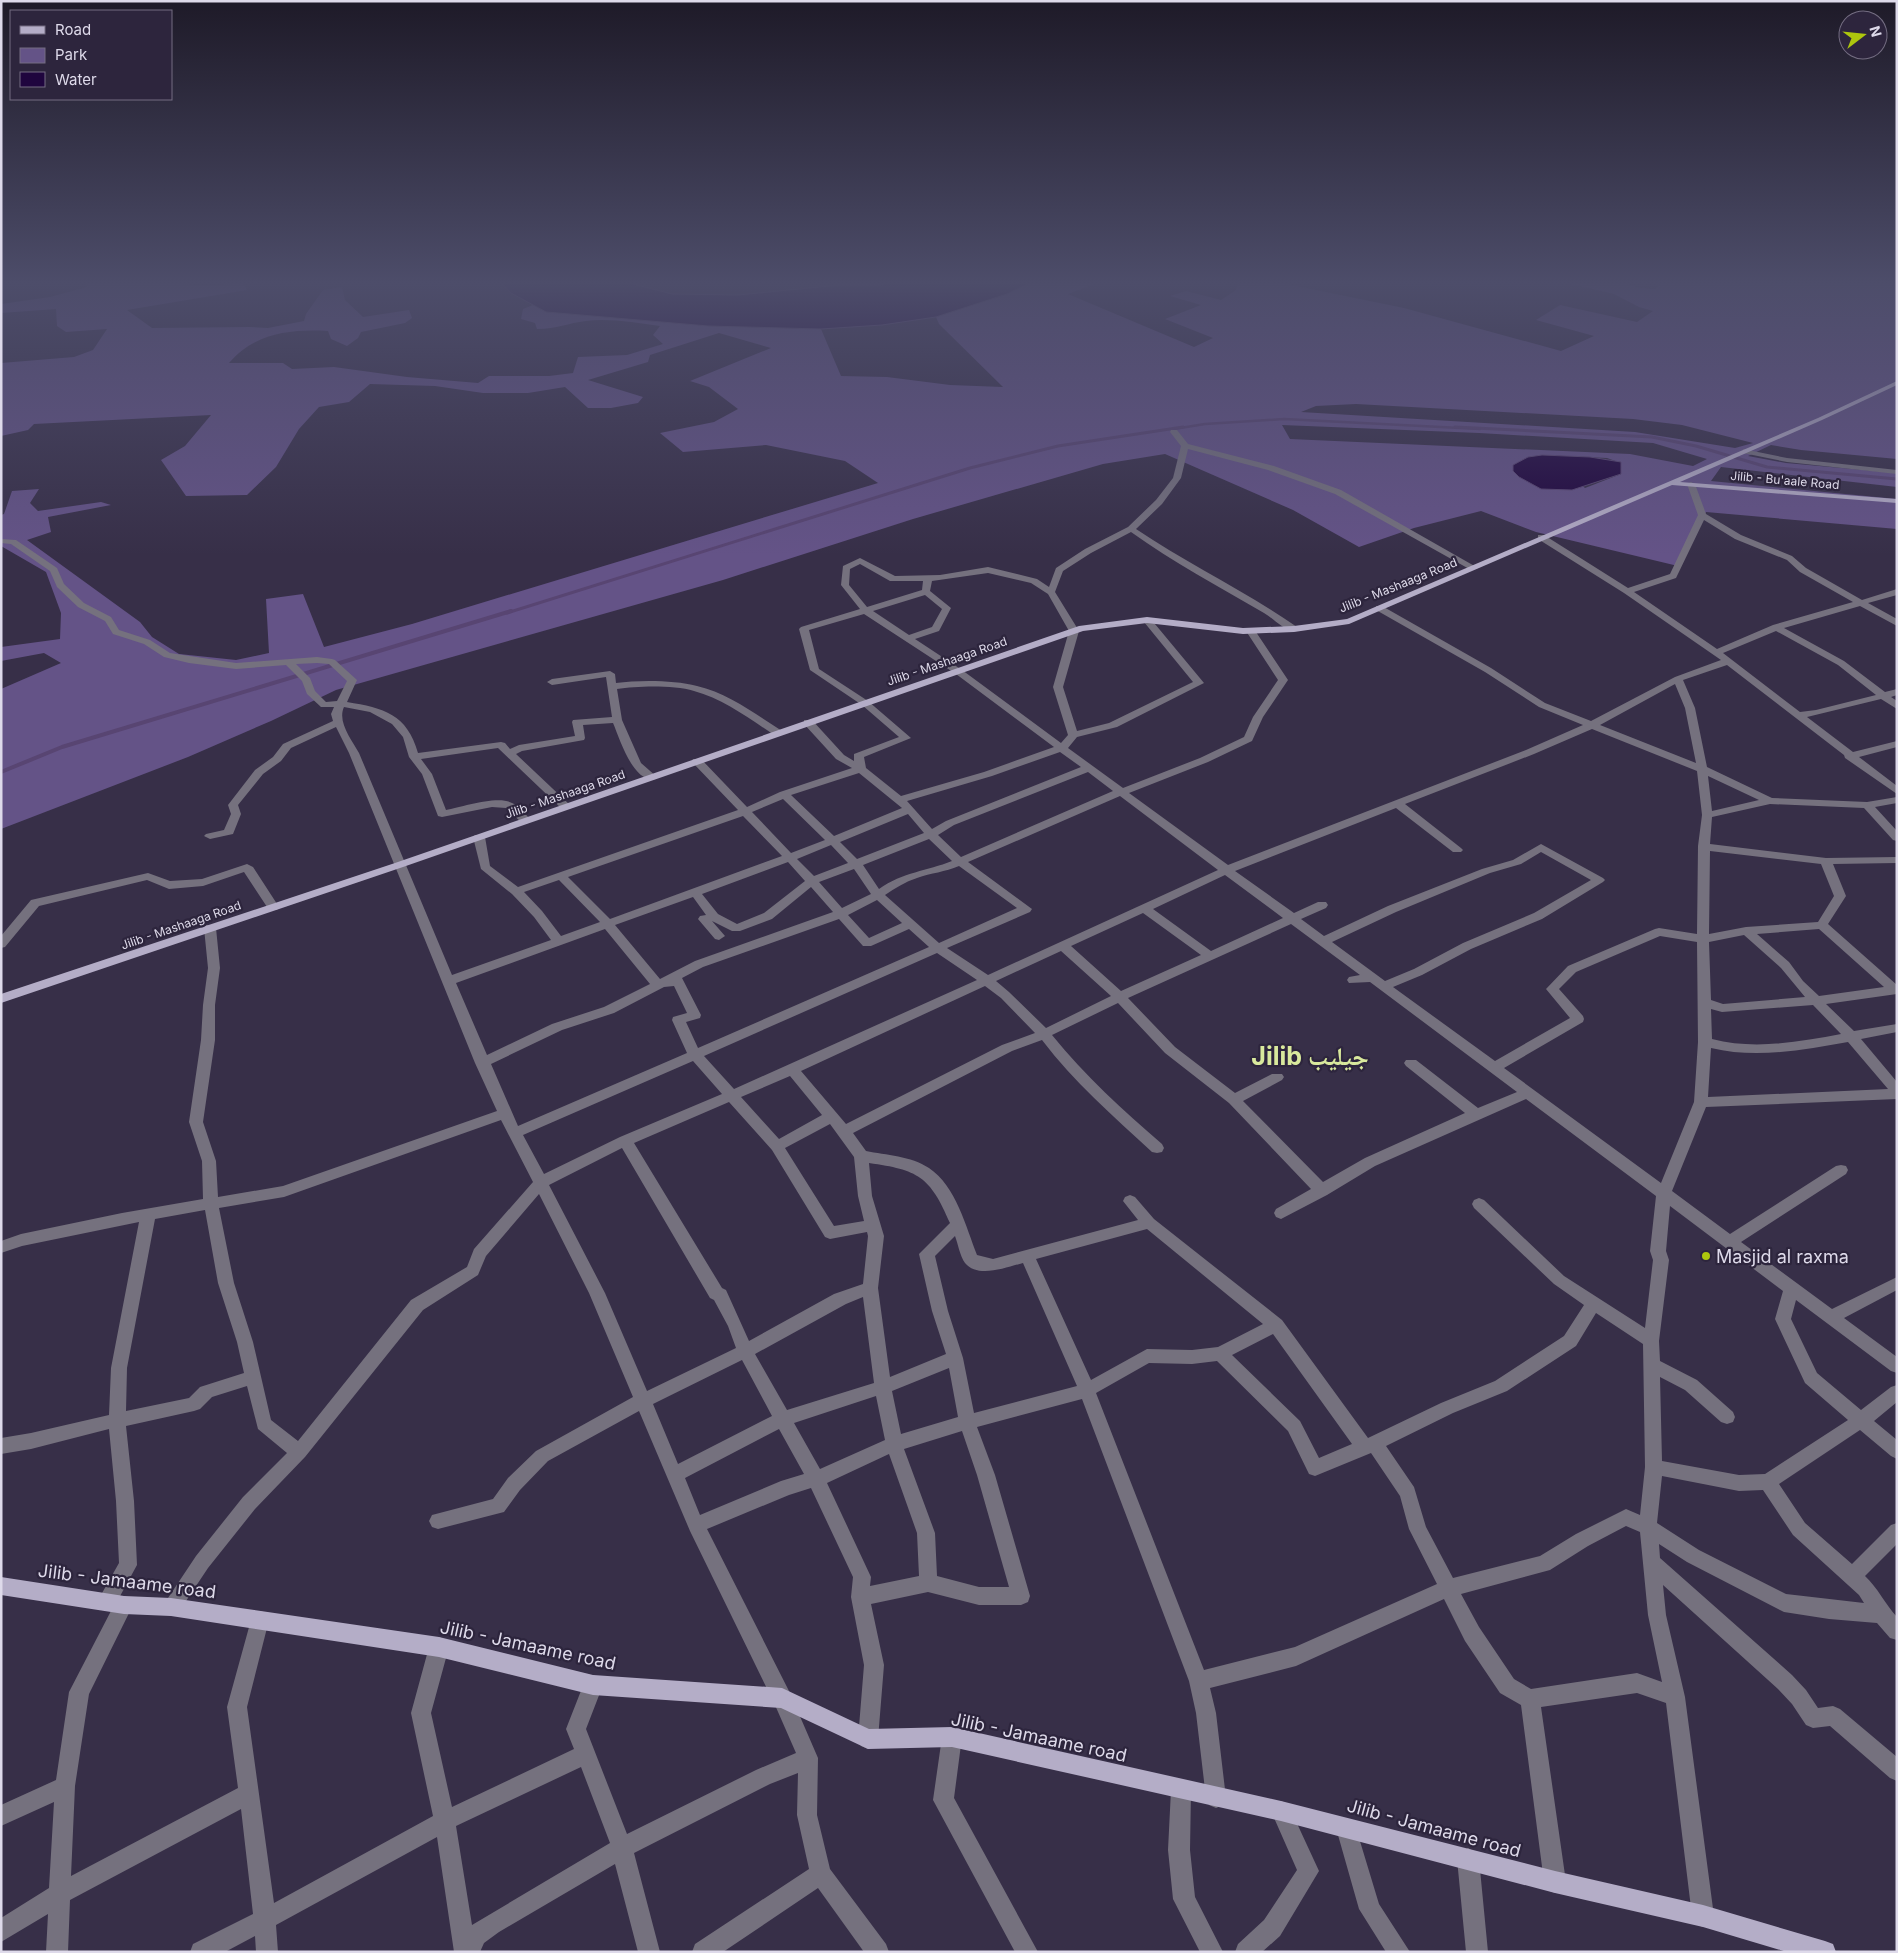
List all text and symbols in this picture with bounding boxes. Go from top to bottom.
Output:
legend [10,10,172,100]
north arrow [1838,10,1888,60]
text: Road [55,20,91,39]
text: N [1866,24,1886,39]
text: Park [55,45,88,64]
text: Water [55,70,97,89]
street label: Jilib - Bu'aale Road [1730,468,1840,492]
street label: Jilib - Mashaaga Road [1337,554,1459,616]
street label: Jilib - Mashaaga Road [885,633,1009,689]
street label: Jilib - Mashaaga Road [503,766,627,822]
street label: Jilib - Mashaaga Road [119,897,243,953]
district label: Jilib جيليب [1251,1041,1369,1071]
place label: Masjid al raxma [1716,1246,1849,1267]
marker: Masjid al raxma [1700,1250,1712,1262]
street label: Jilib - Jamaame road [37,1560,217,1602]
street label: Jilib - Jamaame road [438,1616,618,1674]
street label: Jilib - Jamaame road [949,1708,1129,1766]
street label: Jilib - Jamaame road [1345,1795,1523,1861]

